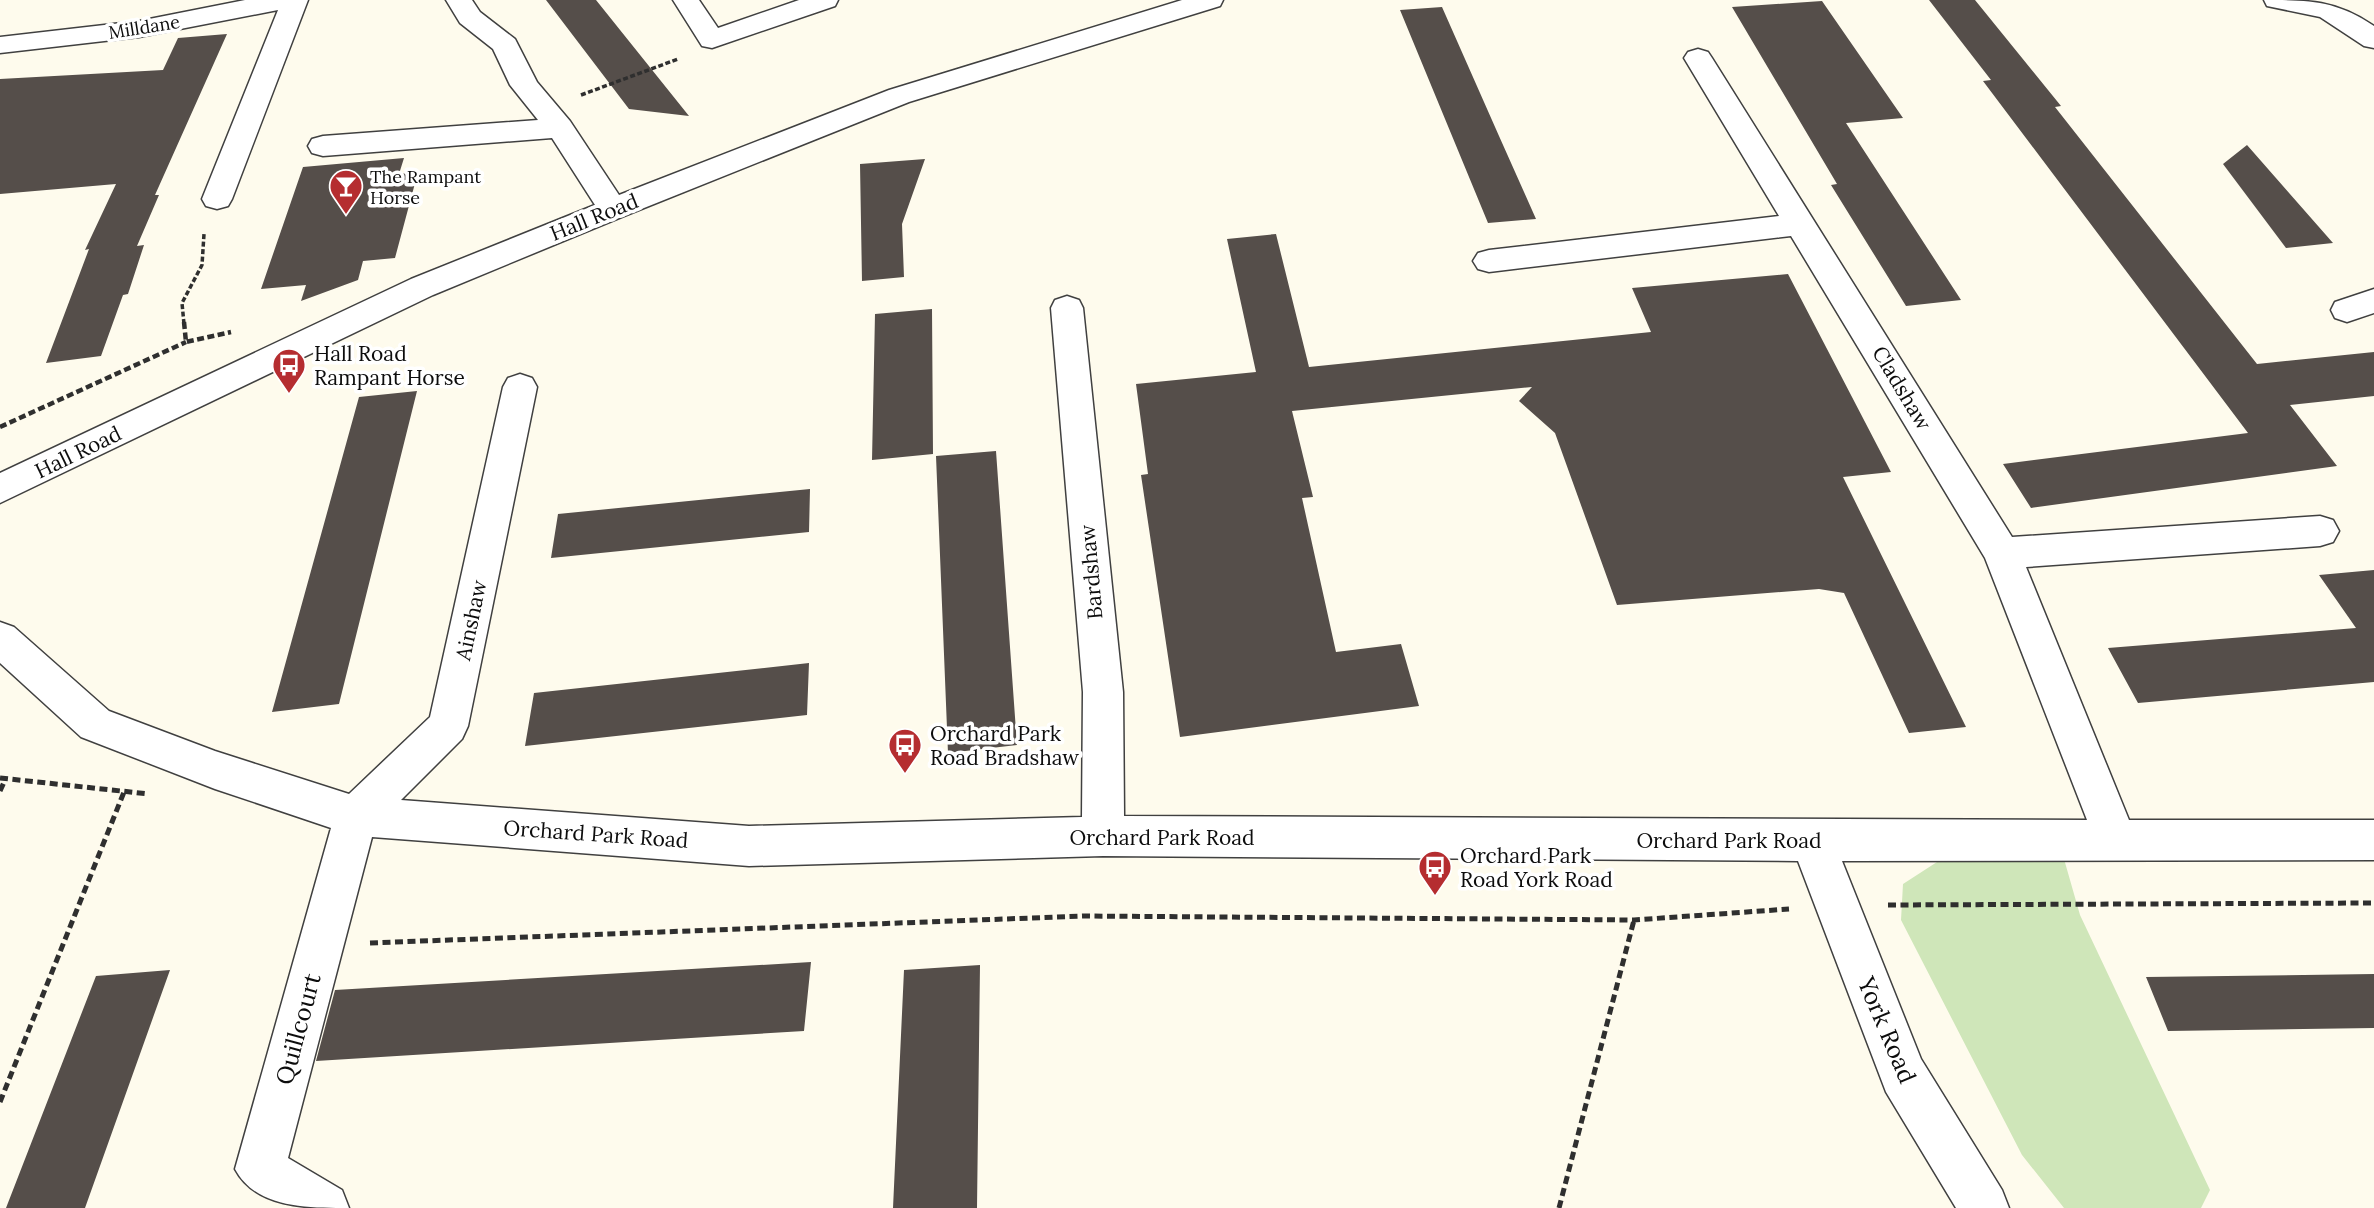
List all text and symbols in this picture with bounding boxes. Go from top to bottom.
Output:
street label: Milldane [107,10,182,44]
place label: The Rampant Horse [370,165,481,209]
bar icon: The Rampant Horse [327,167,365,216]
street label: Hall Road [546,187,642,247]
place label: Hall Road Rampant Horse [314,340,465,391]
street label: Cladshaw [1866,341,1938,435]
bus stop icon: Hall Road Rampant Horse [270,346,308,395]
street label: Hall Road [30,420,126,484]
street label: Bardshaw [1073,523,1109,621]
street label: Ainshaw [449,577,493,664]
place label: Orchard Park Road Bradshaw [930,720,1079,771]
bus stop icon: Orchard Park Road Bradshaw [886,726,924,775]
street label: Orchard Park Road [503,814,689,854]
street label: Orchard Park Road [1069,824,1255,851]
street label: Orchard Park Road [1636,827,1822,854]
place label: Orchard Park Road York Road [1460,842,1613,893]
bus stop icon: Orchard Park Road York Road [1416,848,1454,897]
street label: Quillcourt [268,969,328,1088]
street label: York Road [1850,971,1923,1088]

